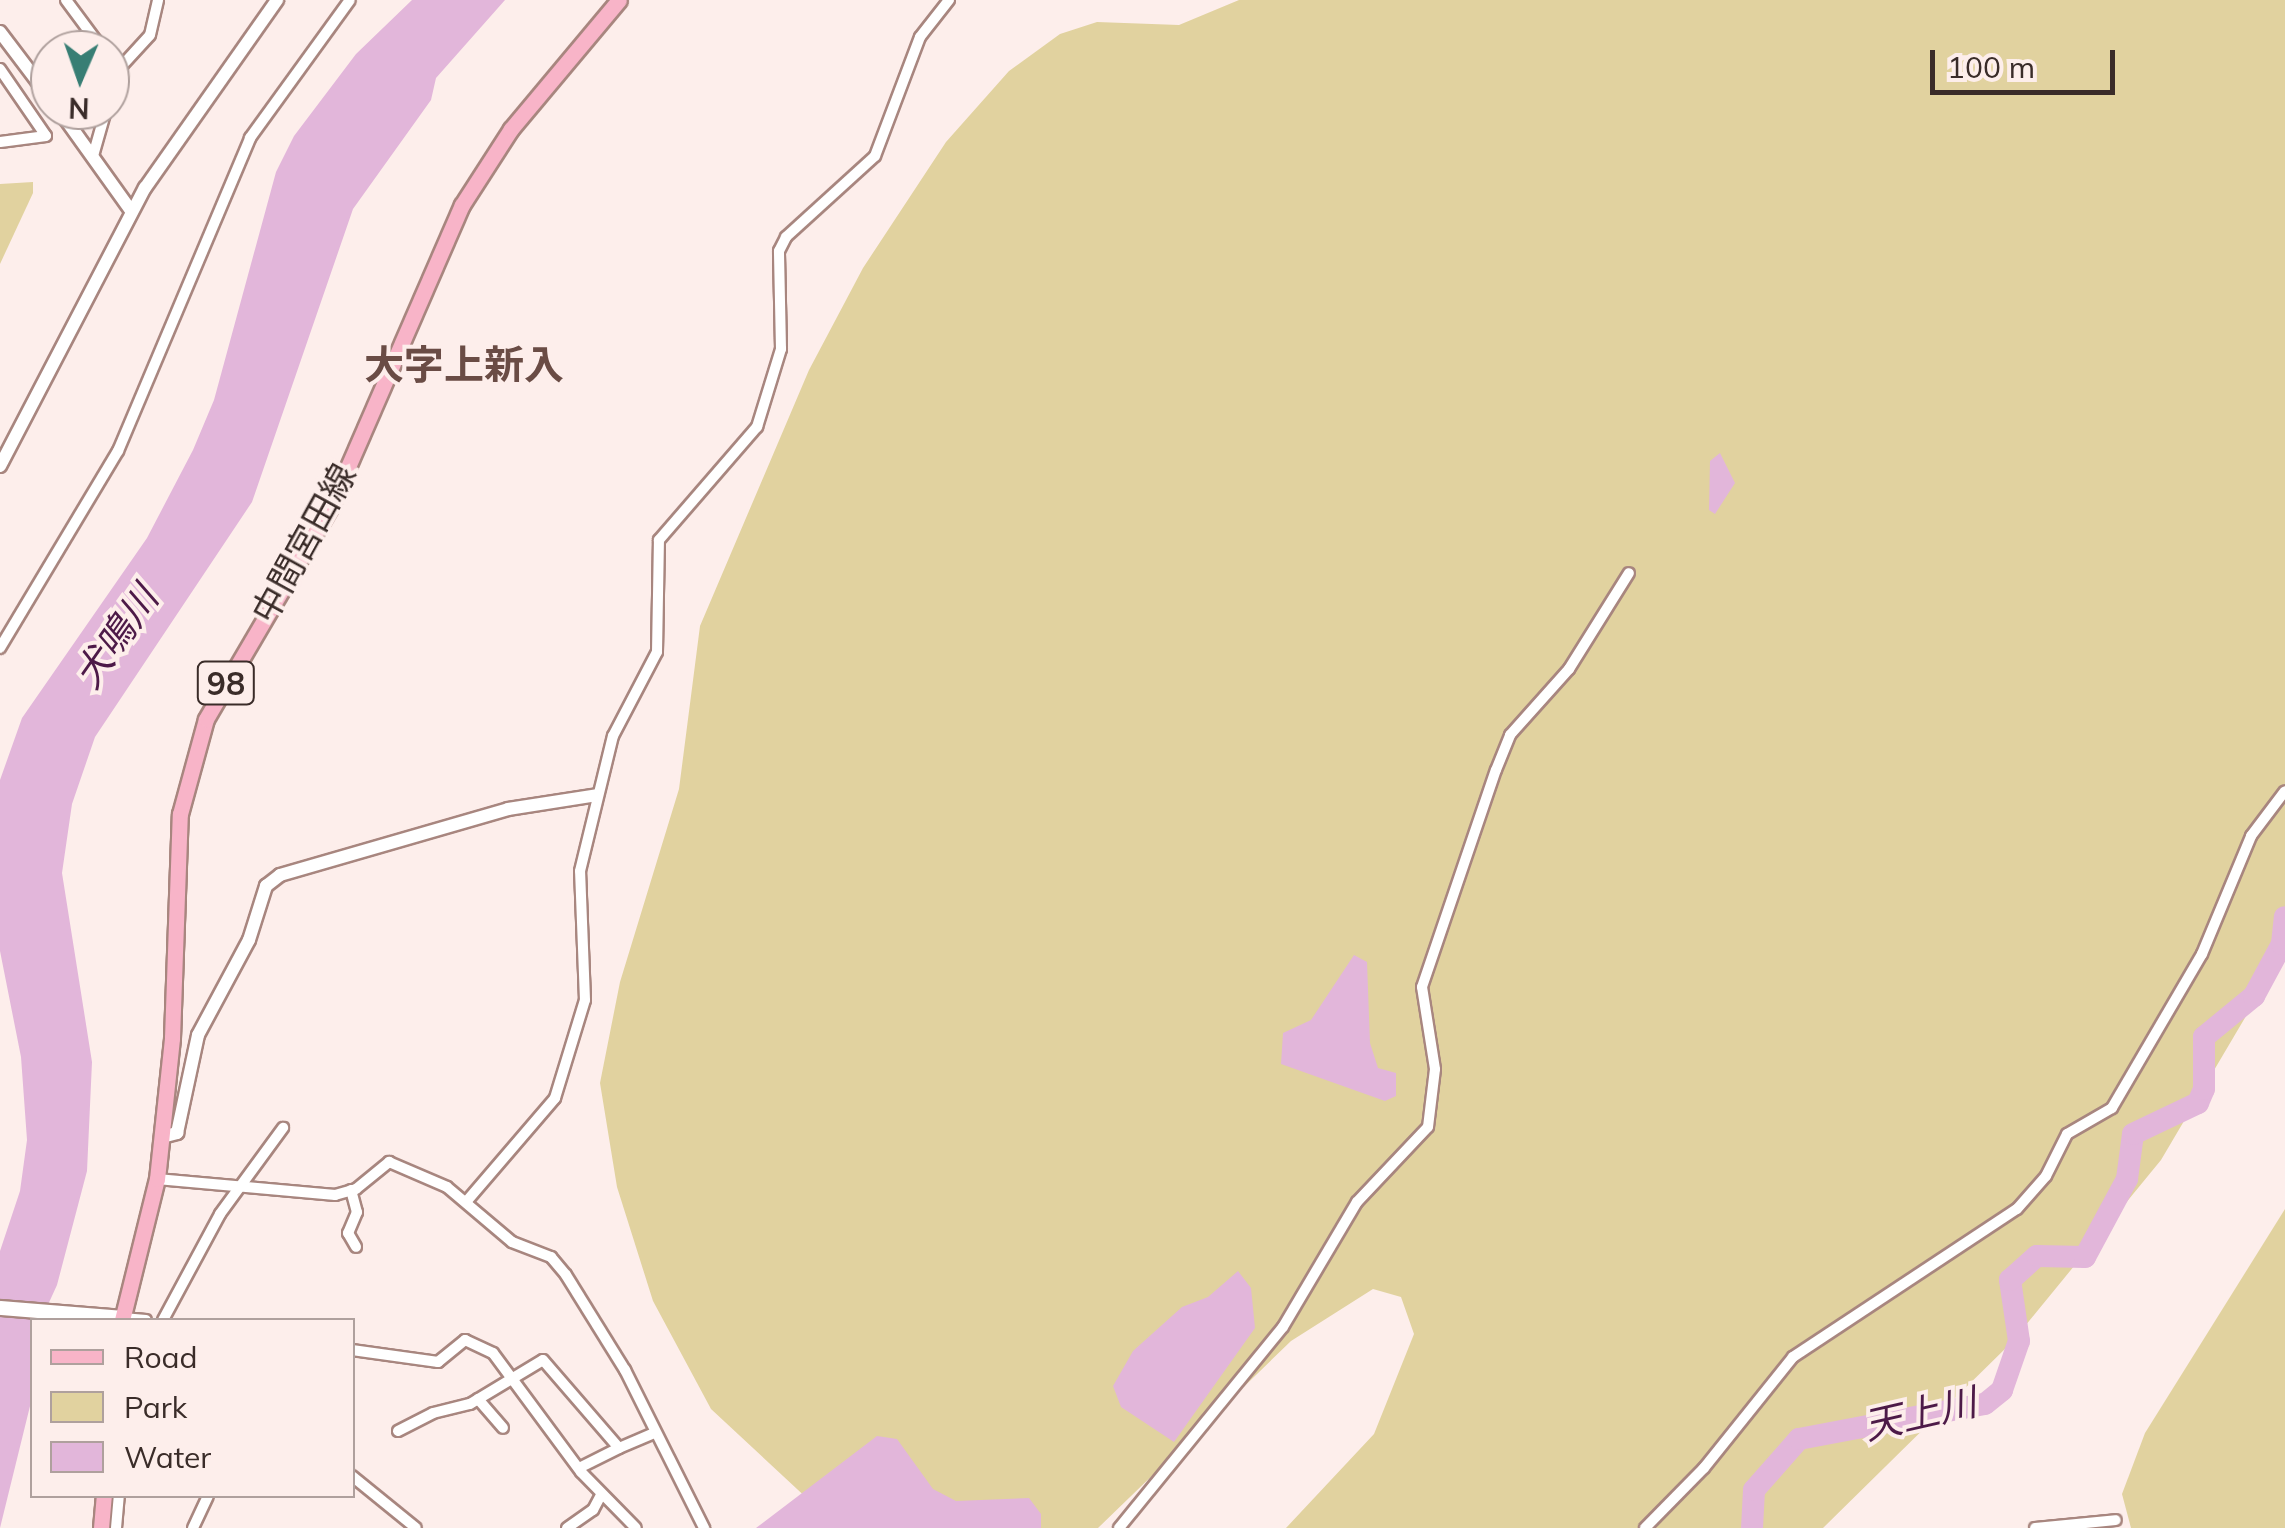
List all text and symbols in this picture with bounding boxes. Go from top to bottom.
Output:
north arrow [30,30,130,130]
scale bar [1935,30,2120,92]
text: 100 m [1947,48,2035,86]
text: N [68,91,90,126]
district label: 大字上新入 [364,340,564,388]
street label: 中間宮田線 [242,456,364,630]
water label: 犬鳴川 [65,577,167,697]
road number: 98 [196,656,256,710]
legend [30,1318,355,1498]
text: Road [124,1338,198,1376]
water label: 天上川 [1859,1379,1981,1449]
text: Park [124,1388,187,1426]
text: Water [124,1438,211,1476]

